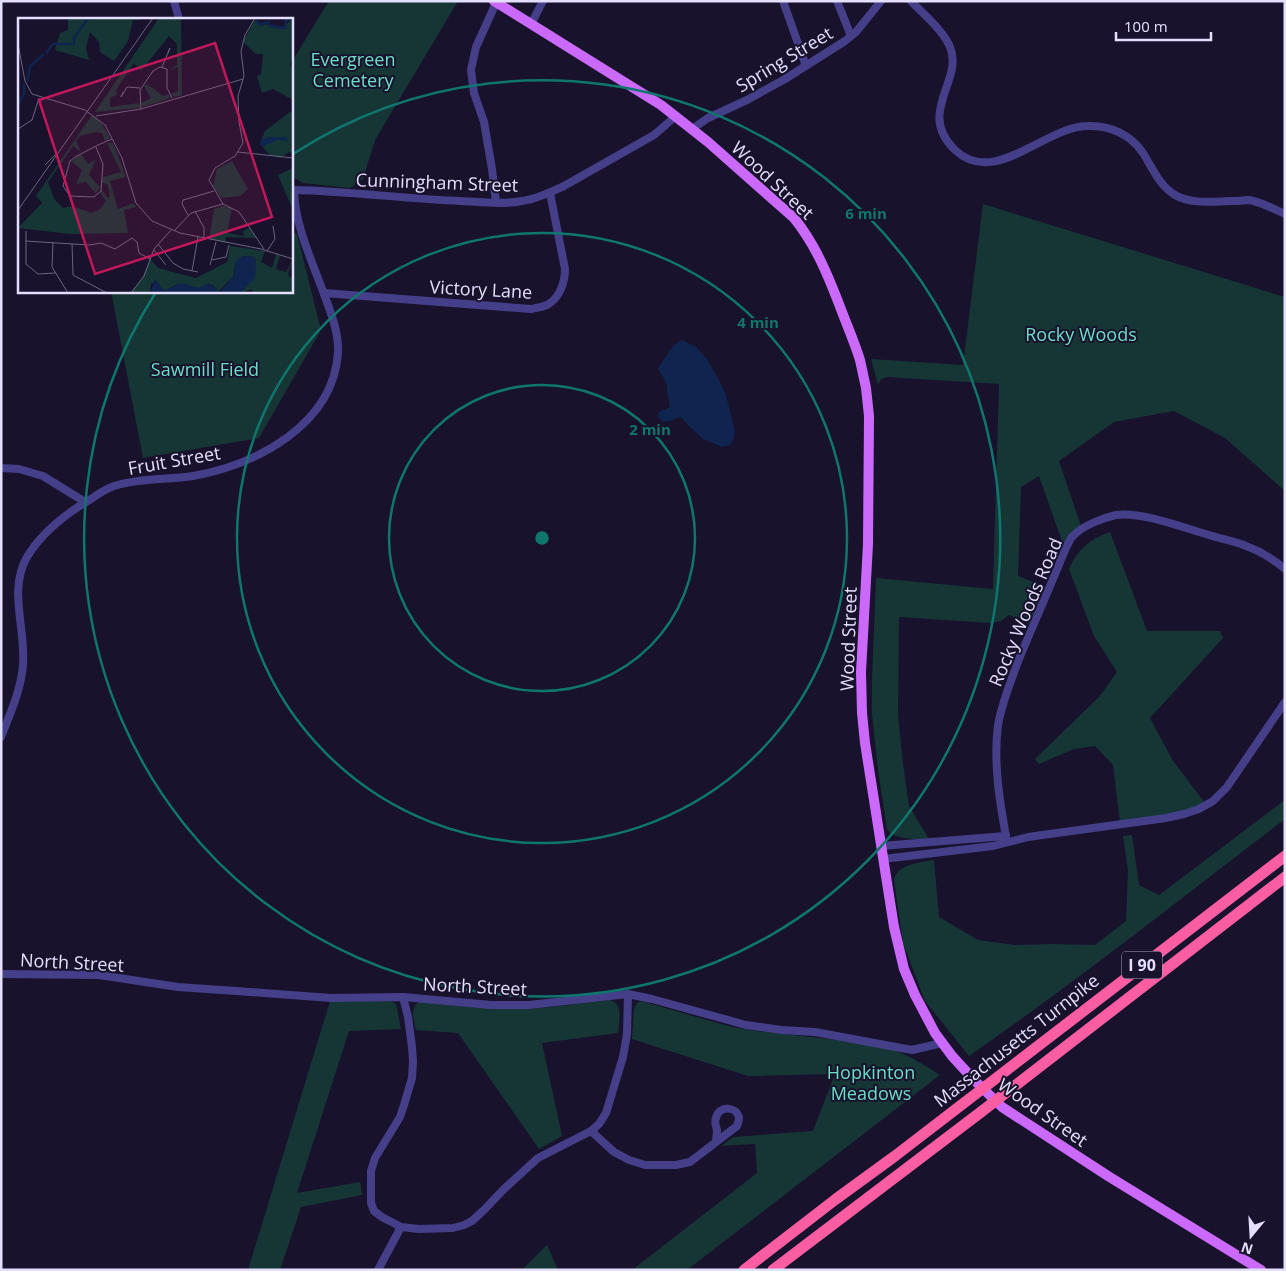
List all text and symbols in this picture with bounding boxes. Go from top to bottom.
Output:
scale bar [1116,10,1211,42]
text: 100 m [1124,16,1168,36]
inset map [18,18,292,292]
street label: Spring Street [731,21,837,97]
park label: Evergreen Cemetery [311,47,395,92]
street label: Wood Street [727,136,819,224]
street label: Cunningham Street [355,167,519,197]
text: 6 min [845,203,887,223]
street label: Victory Lane [429,274,533,304]
text: 4 min [737,312,779,332]
park label: Rocky Woods [1025,322,1137,346]
park label: Sawmill Field [151,357,259,381]
text: 2 min [629,419,671,439]
street label: Fruit Street [126,440,222,480]
centre of rings [533,529,551,547]
street label: Rocky Woods Road [983,534,1067,690]
street label: Wood Street [834,586,862,692]
street label: North Street [19,947,125,977]
road number: I 90 [1122,952,1162,978]
street label: Massachusetts Turnpike [929,968,1103,1112]
street label: North Street [422,971,528,1001]
park label: Hopkinton Meadows [827,1060,915,1105]
street label: Wood Street [993,1072,1093,1152]
north arrow [1226,1211,1276,1261]
text: N [1238,1238,1255,1260]

